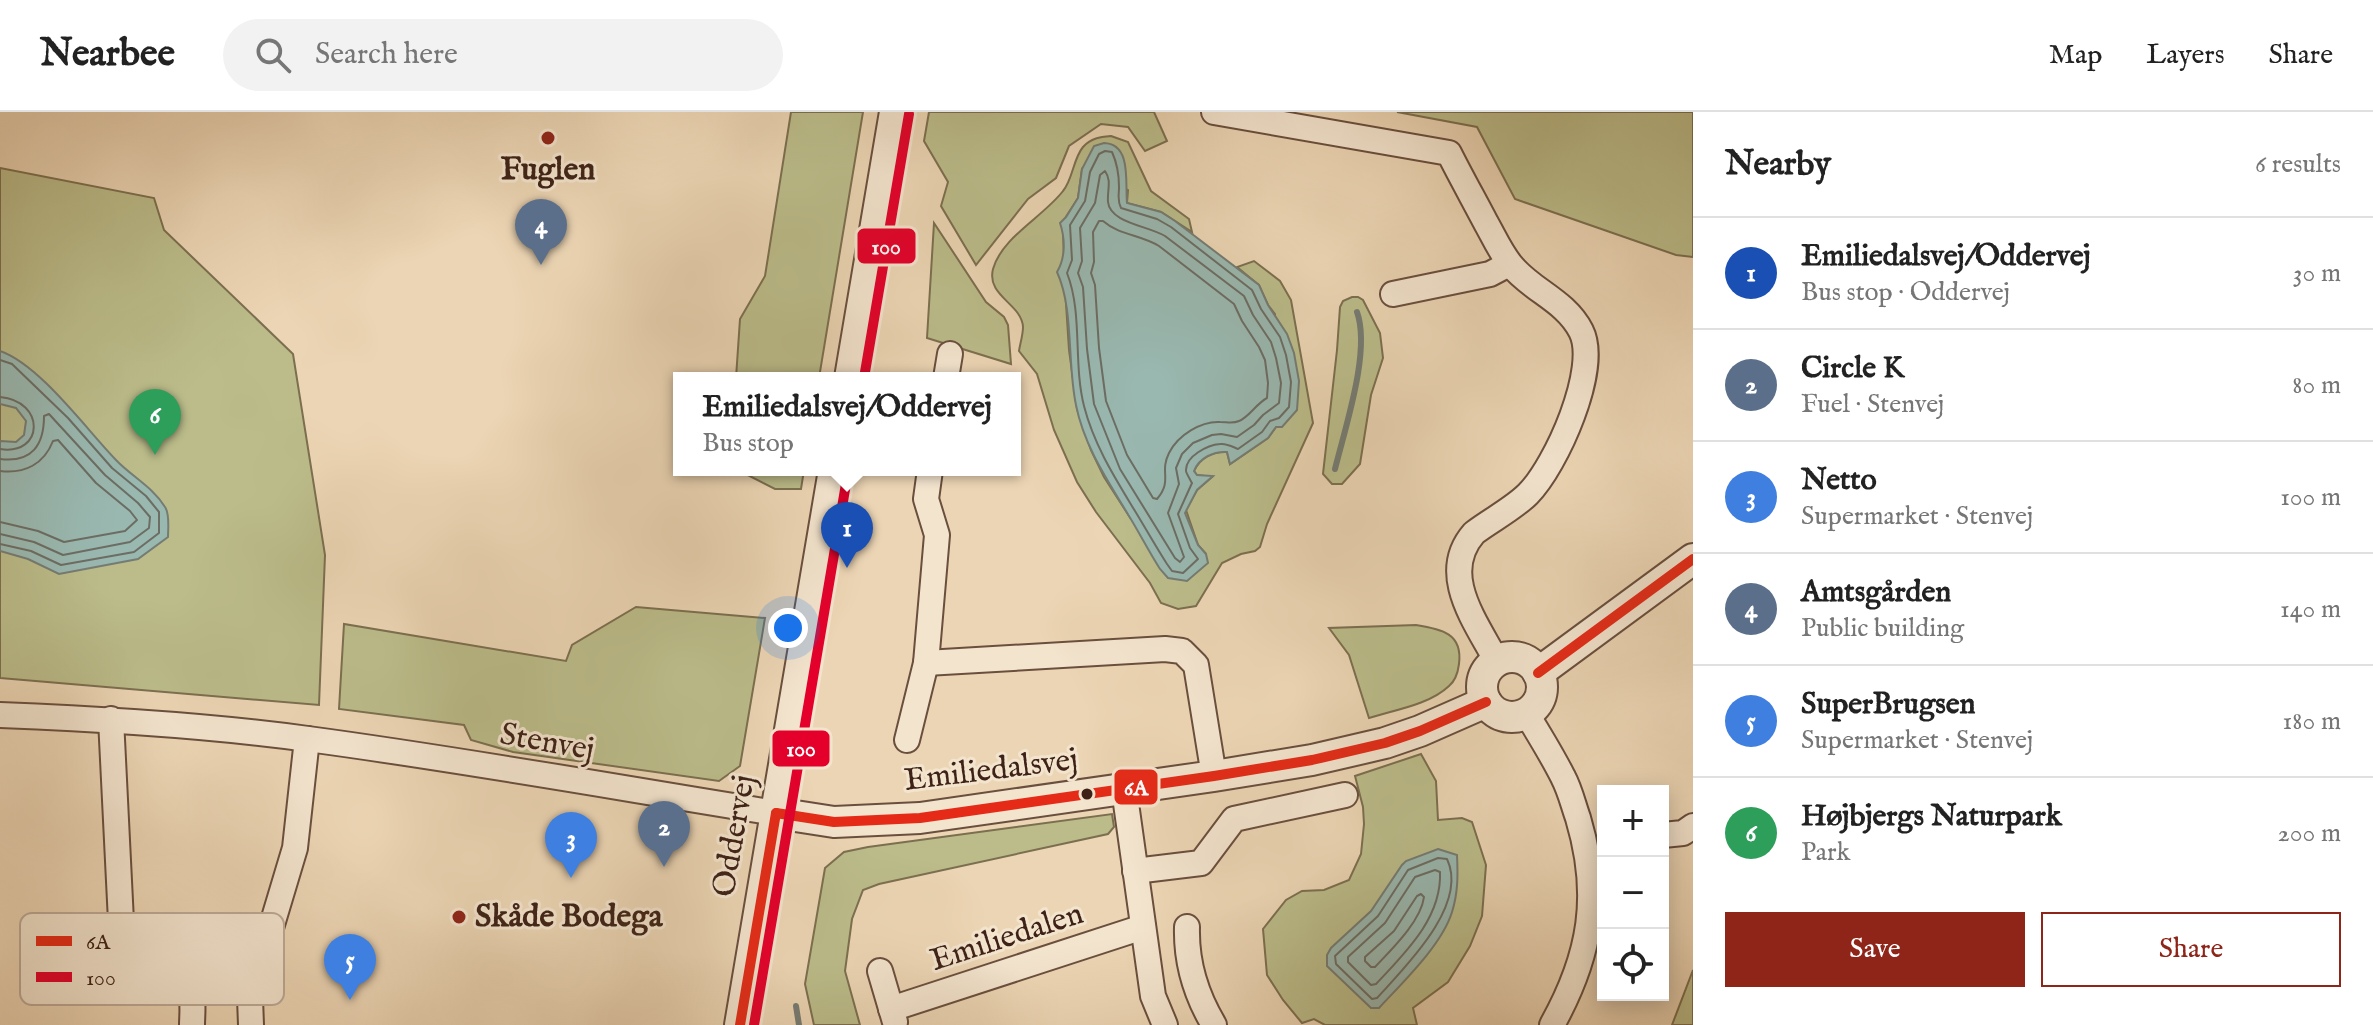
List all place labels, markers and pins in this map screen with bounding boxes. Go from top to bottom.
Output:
marker: Fuglen [539,129,557,147]
place label: Fuglen [501,150,595,191]
pin: 4 [515,199,567,265]
pin: 6 [129,389,181,455]
pin: 1 [821,502,873,568]
unlabelled marker [1079,786,1095,802]
pin: 2 [638,801,690,867]
pin: 3 [545,812,597,878]
place label: Skåde Bodega [475,897,664,938]
marker: Skåde Bodega [450,908,468,926]
pin: 5 [324,934,376,1000]

